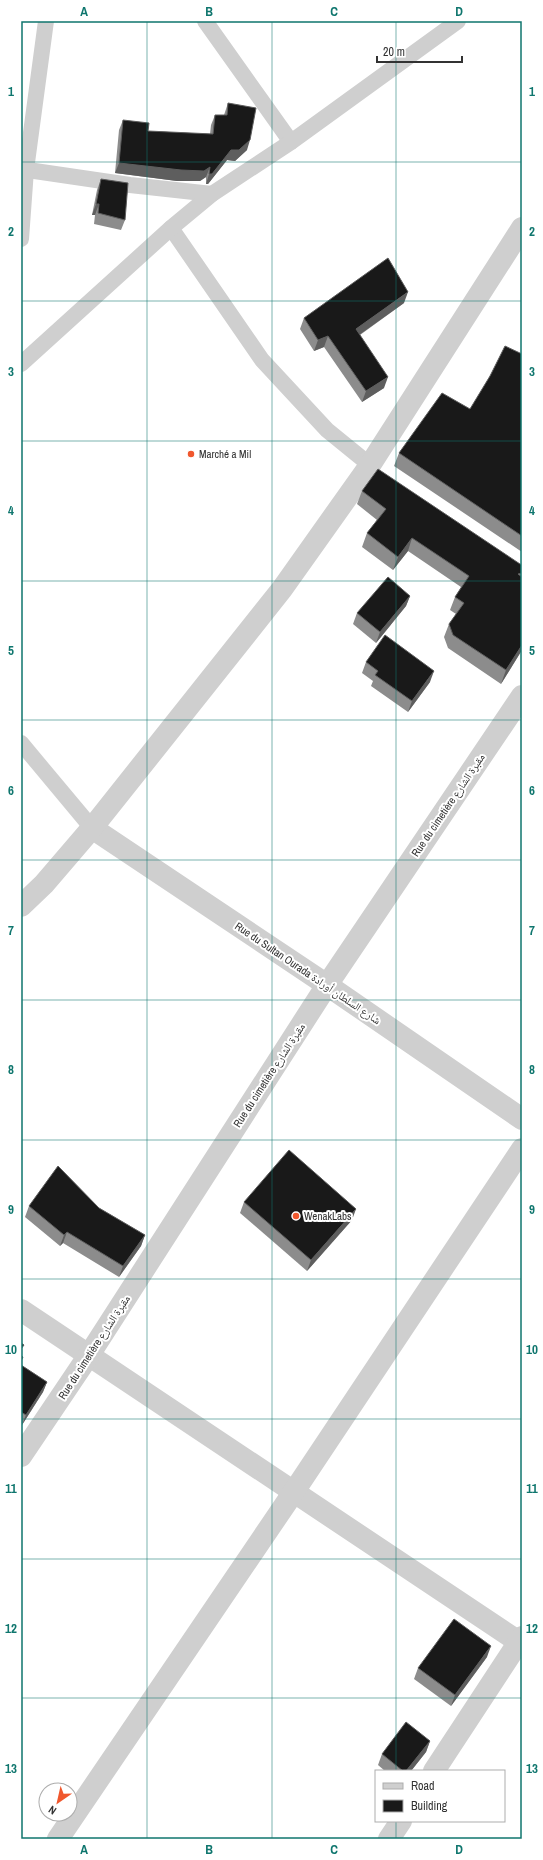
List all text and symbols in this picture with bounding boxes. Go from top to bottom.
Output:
text: A [80,3,88,20]
text: B [205,3,213,20]
text: C [330,3,338,20]
text: D [455,3,463,20]
scale bar [377,38,462,64]
text: 20 m [383,44,405,60]
text: 1 [8,83,14,100]
text: 1 [529,83,535,100]
text: 2 [8,223,14,240]
text: 2 [529,223,535,240]
text: 3 [8,363,14,380]
text: 3 [529,363,535,380]
place label: Marché a Mil [199,447,251,461]
marker: Marché a Mil [186,449,196,459]
text: 4 [8,502,14,519]
text: 4 [529,502,535,519]
text: 5 [8,642,14,659]
text: 5 [529,642,535,659]
street label: Rue du cimetière مقبرة الشارع [408,751,488,859]
text: 6 [8,782,14,799]
text: 6 [529,782,535,799]
street label: Rue du Sultan Ourada شارع السلطان أورادة [232,919,384,1027]
text: 7 [8,922,14,939]
text: 7 [529,922,535,939]
street label: Rue du cimetière مقبرة الشارع [230,1020,308,1130]
text: 8 [8,1061,14,1078]
text: 8 [529,1061,535,1078]
text: 9 [8,1201,14,1218]
text: 9 [529,1201,535,1218]
place label: WenakLabs [304,1209,352,1223]
marker: WenakLabs [291,1211,301,1221]
street label: Rue du cimetière مقبرة الشارع [55,1292,133,1402]
text: 10 [5,1341,17,1358]
text: 10 [526,1341,538,1358]
text: 11 [5,1480,17,1497]
text: 11 [526,1480,538,1497]
text: 12 [5,1620,17,1637]
text: 12 [526,1620,538,1637]
text: 13 [5,1760,17,1777]
text: 13 [526,1760,538,1777]
legend [375,1770,505,1822]
text: Road [411,1778,435,1794]
north arrow [38,1782,78,1822]
text: Building [411,1798,448,1814]
text: N [46,1803,59,1818]
text: A [80,1841,88,1858]
text: B [205,1841,213,1858]
text: C [330,1841,338,1858]
text: D [455,1841,463,1858]

